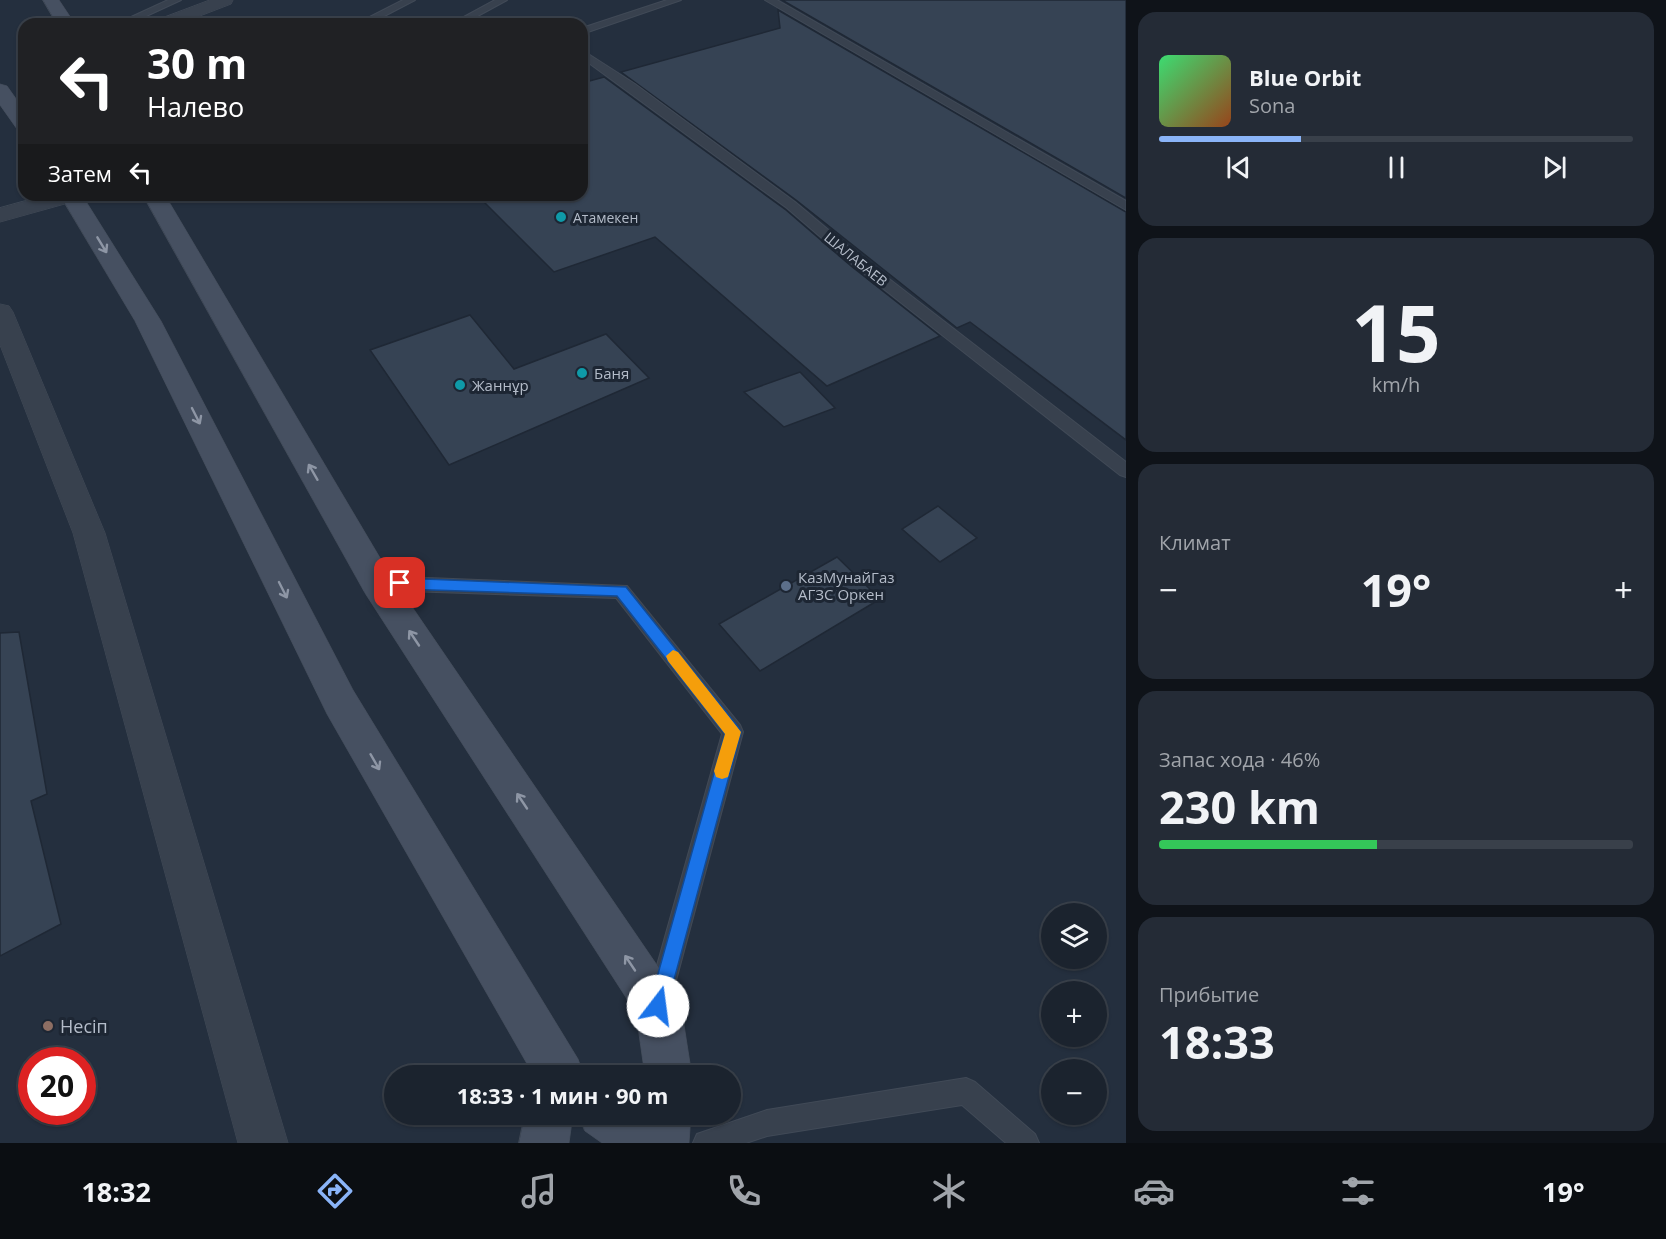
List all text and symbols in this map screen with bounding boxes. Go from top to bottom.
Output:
text: 30 m [147,34,247,91]
icon: left [48,42,126,120]
text: Blue Orbit [1249,62,1361,92]
text: Налево [147,88,244,125]
text: Sona [1249,92,1295,119]
icon: previous [1222,151,1255,184]
icon: pause [1380,151,1413,184]
icon: next [1538,151,1571,184]
icon: left [124,156,157,189]
text: Затем [48,158,112,188]
place label: Атамекен [573,208,638,227]
marker: Атамекен [554,210,568,224]
street label: ШАЛАБАЕВ [820,228,892,290]
one-way arrow [96,236,108,253]
text: 15 [1351,279,1441,385]
place label: Баня [594,363,629,383]
marker: Баня [575,366,589,380]
text: km/h [1372,371,1420,398]
place label: Жаннұр [472,375,529,395]
marker: Жаннұр [453,378,467,392]
one-way arrow [190,406,202,424]
one-way arrow [307,464,319,481]
text: Климат [1159,529,1231,556]
pin [374,557,425,608]
text: 19° [1361,559,1431,620]
icon: arrive [383,566,416,599]
place label: КазМунайГаз АГЗС Оркен [798,567,895,604]
text: − [1159,567,1178,612]
text: + [1614,567,1633,612]
marker: КазМунайГаз АГЗС Оркен [779,579,793,593]
one-way arrow [278,580,290,598]
one-way arrow [408,630,421,647]
text: Запас хода · 46% [1159,746,1320,773]
one-way arrow [370,753,382,770]
text: 230 km [1159,776,1320,837]
one-way arrow [516,793,528,810]
map controls [1041,903,1107,1125]
button: layers [1041,903,1107,969]
one-way arrow [624,956,636,972]
position arrow [626,974,690,1038]
button: + [1041,981,1107,1047]
text: Прибытие [1159,981,1259,1008]
text: 18:33 [1159,1011,1275,1072]
place label: Несіп [60,1014,108,1038]
marker: Несіп [41,1019,55,1033]
speed limit sign: 20 [18,1047,96,1125]
button: − [1041,1059,1107,1125]
text: 18:33 · 1 мин · 90 m [457,1080,668,1110]
icon: directions [314,1170,356,1212]
icon: music [518,1170,560,1212]
icon: phone [723,1170,765,1212]
icon: climate [928,1170,970,1212]
icon: car [1133,1170,1175,1212]
icon: filters [1337,1170,1379,1212]
text: 18:32 [81,1173,151,1210]
text: 19° [1542,1173,1585,1210]

